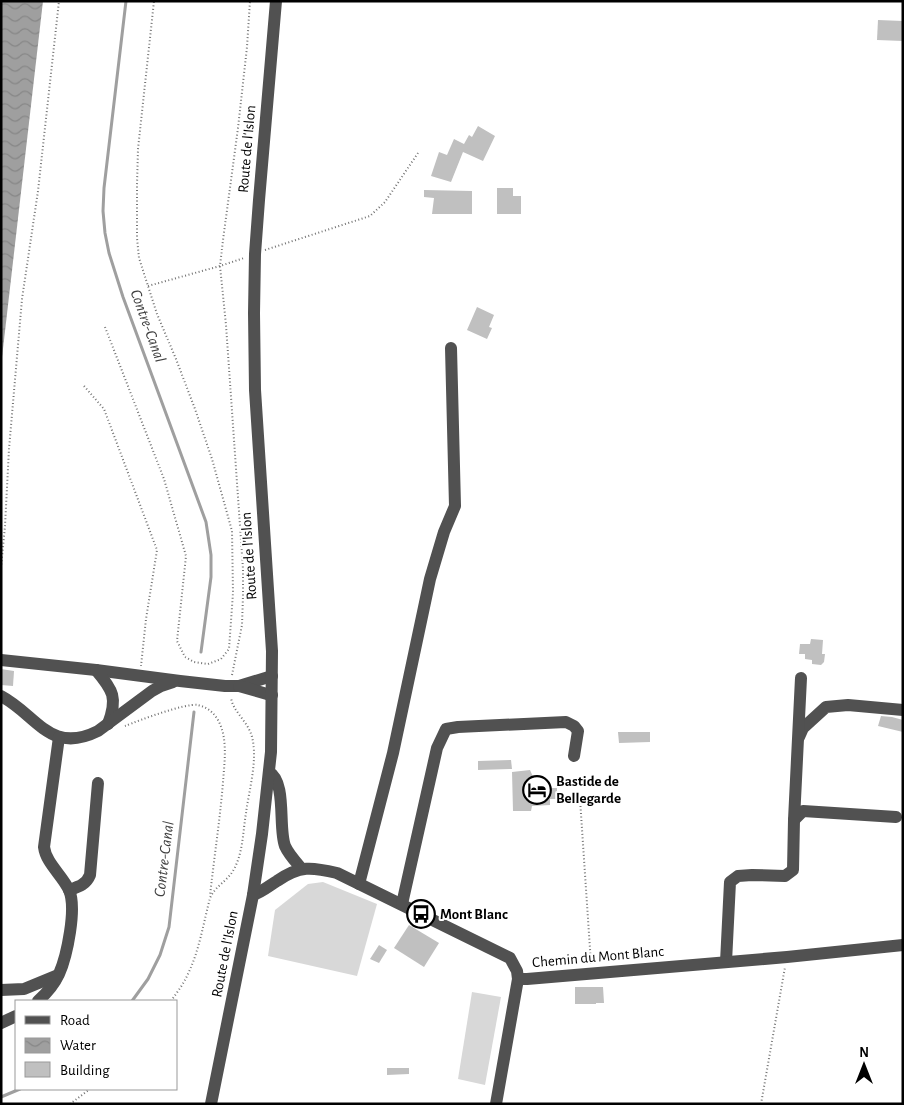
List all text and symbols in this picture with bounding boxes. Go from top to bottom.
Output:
street label: Route de l'Islon [236,104,258,194]
water label: Contre-Canal [127,287,169,365]
street label: Route de l'Islon [238,512,260,600]
place label: Bastide de Bellegarde [556,774,621,806]
hotel icon: Bastide de Bellegarde [522,775,552,805]
water label: Contre-Canal [151,820,177,898]
bus stop icon: Mont Blanc [406,899,436,929]
place label: Mont Blanc [440,907,508,922]
street label: Route de l'Islon [209,909,241,999]
street label: Chemin du Mont Blanc [532,944,665,970]
legend [15,1000,178,1090]
text: Road [60,1013,90,1028]
text: Water [60,1038,96,1053]
north arrow [839,1040,889,1090]
text: N [859,1046,869,1060]
text: Building [60,1063,110,1078]

